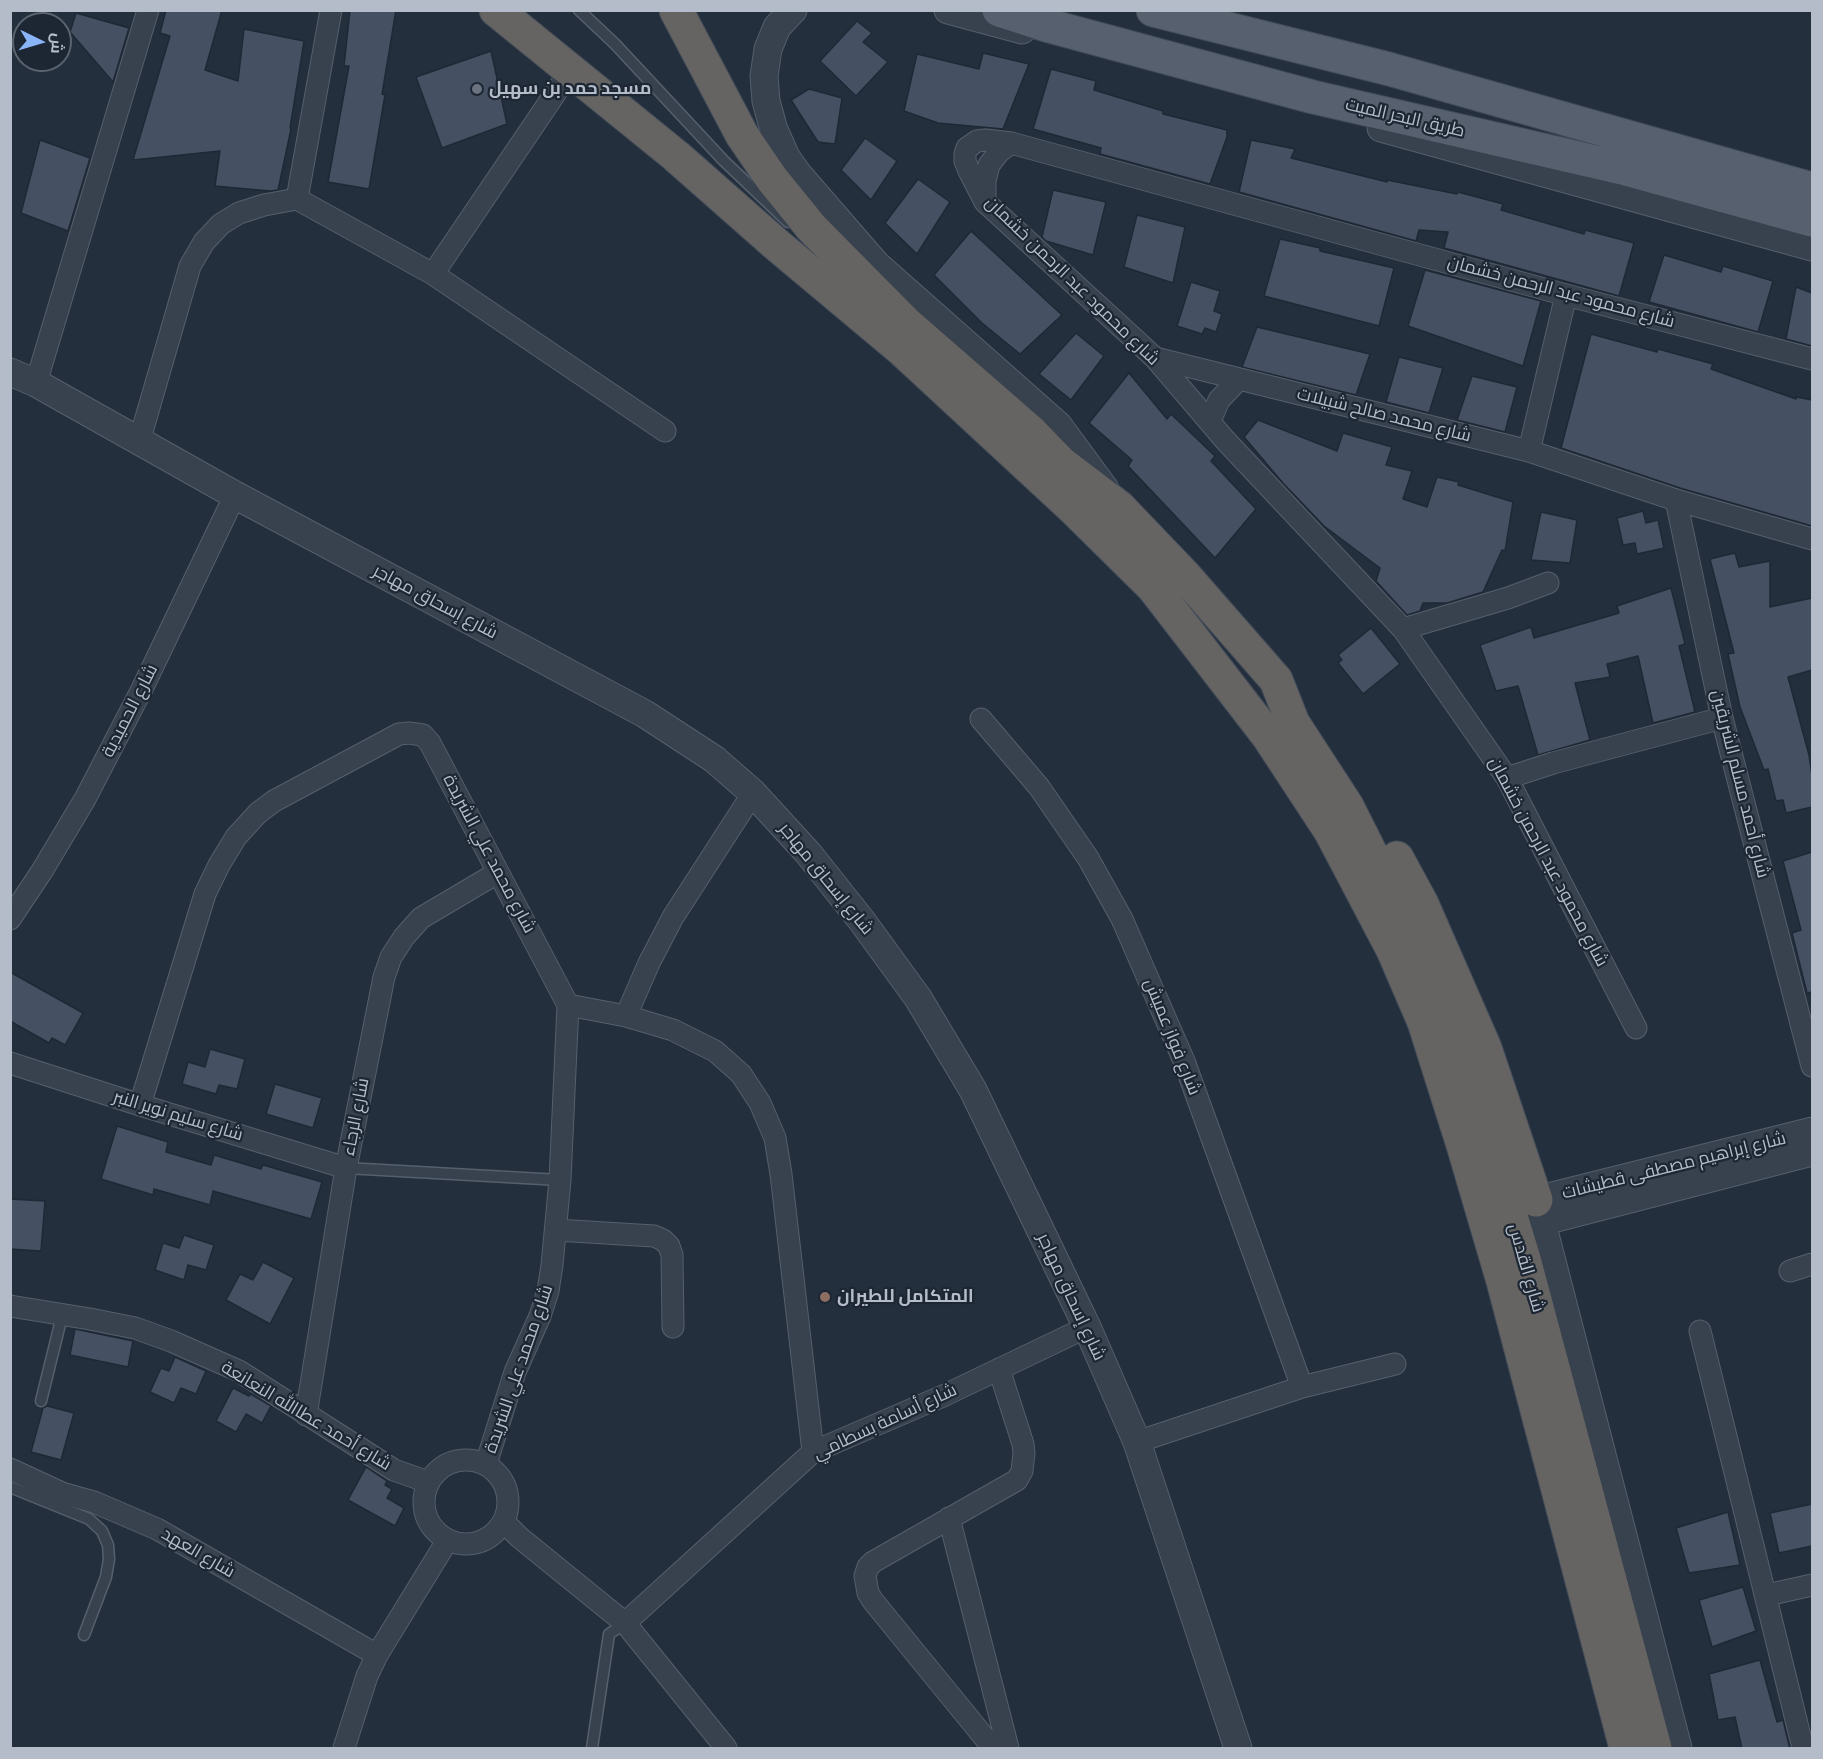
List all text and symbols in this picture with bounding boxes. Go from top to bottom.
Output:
north arrow [12,12,72,72]
text: ش [47,32,69,54]
place label: مسجد حمد بن سهيل [489,78,651,100]
marker: مسجد حمد بن سهيل [470,82,484,96]
street label: طريق البحر الميت [1343,94,1467,142]
street label: شارع محمود عبد الرحمن خشمان [980,192,1164,370]
street label: شارع محمود عبد الرحمن خشمان [1445,251,1677,333]
street label: شارع محمد صالح شبيلات [1295,383,1473,447]
street label: شارع إسحاق مهاجر [369,560,501,644]
street label: شارع الحميدية [97,661,163,761]
street label: شارع أحمد مسلم الشريقين [1706,688,1774,880]
street label: شارع محمود عبد الرحمن خشمان [1483,754,1613,970]
street label: شارع محمد علي الشريدة [438,771,540,937]
street label: شارع إسحاق مهاجر [774,819,878,939]
street label: شارع فواز عميش [1139,975,1205,1099]
street label: شارع الرجاء [338,1076,374,1158]
street label: شارع سليم نوير النبر [110,1086,246,1146]
street label: شارع إبراهيم مصطفى قطيشات [1560,1128,1788,1204]
street label: شارع القدس [1503,1221,1549,1315]
street label: شارع إسحاق مهاجر [1032,1230,1110,1364]
street label: شارع محمد علي الشريدة [480,1282,558,1456]
place label: المتكامل للطيران [837,1286,974,1308]
marker: المتكامل للطيران [818,1290,832,1304]
street label: شارع أحمد عطاالله النعانعة [217,1357,395,1475]
street label: شارع أسامة بسطامي [810,1379,960,1465]
street label: شارع العهد [157,1523,239,1583]

